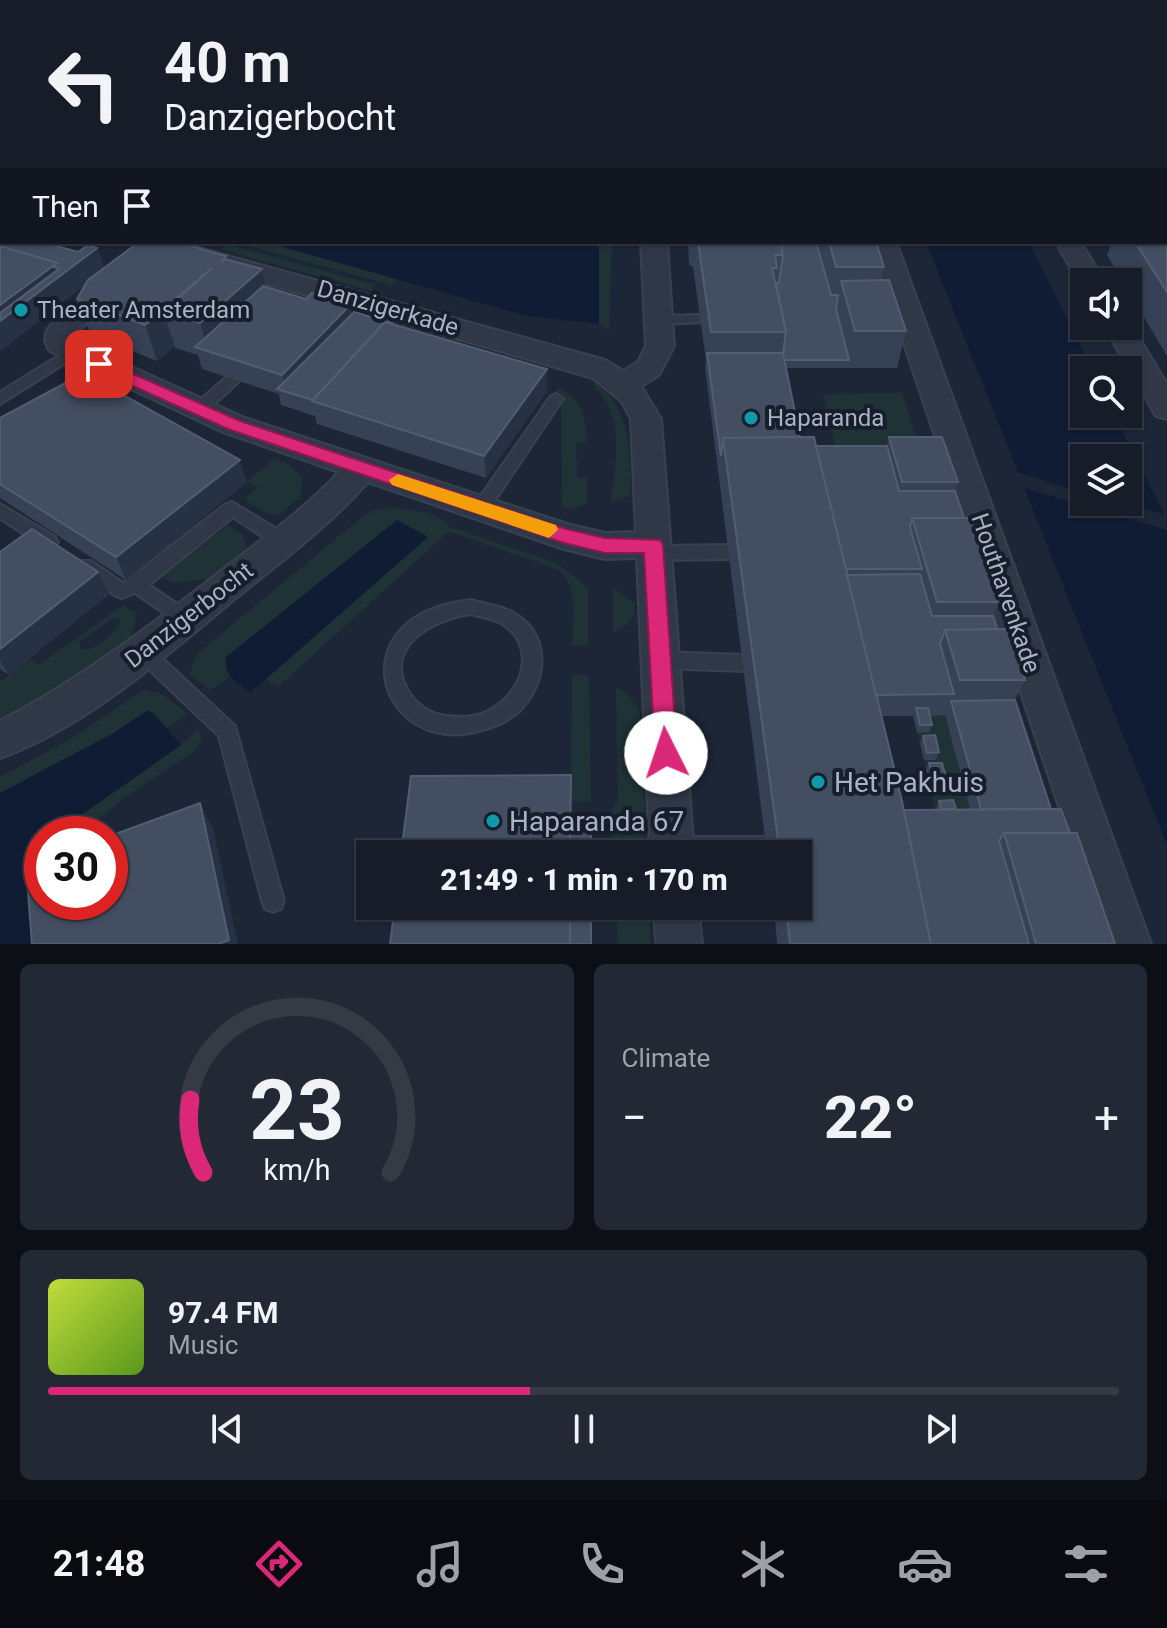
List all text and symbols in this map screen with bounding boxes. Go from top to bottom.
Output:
text: 40 m [164,30,291,96]
icon: left [32,32,136,136]
text: Danzigerbocht [164,97,396,139]
icon: arrive [115,184,159,228]
text: Then [32,189,99,224]
map controls [1070,268,1142,516]
button: sound [1070,268,1142,340]
street label: Danzigerkade [314,274,462,342]
place label: Theater Amsterdam [37,296,250,324]
marker: Theater Amsterdam [12,301,30,319]
pin [65,330,133,398]
icon: arrive [77,342,121,386]
button: search [1070,356,1142,428]
place label: Haparanda [767,404,884,432]
marker: Haparanda [742,409,760,427]
button: layers [1070,444,1142,516]
street label: Houthavenkade [966,510,1046,676]
street label: Danzigerbocht [119,556,259,674]
position arrow [624,711,708,795]
place label: Het Pakhuis [834,766,984,799]
marker: Het Pakhuis [809,773,827,791]
place label: Haparanda 67 [509,805,684,838]
marker: Haparanda 67 [484,812,502,830]
speed limit sign: 30 [24,816,128,920]
text: 21:49 · 1 min · 170 m [440,862,728,897]
text: Climate [622,1043,710,1073]
text: 23 [249,1062,344,1159]
text: 22° [824,1082,917,1153]
text: − [622,1092,647,1144]
text: + [1094,1092,1119,1144]
text: km/h [263,1153,330,1187]
text: 97.4 FM [168,1295,279,1330]
text: Music [168,1330,238,1360]
icon: previous [205,1407,249,1451]
icon: pause [562,1407,606,1451]
icon: next [919,1407,963,1451]
icon: directions [251,1536,307,1592]
icon: music [412,1536,468,1592]
icon: phone [574,1536,630,1592]
icon: climate [735,1536,791,1592]
icon: car [897,1536,953,1592]
icon: filters [1058,1536,1114,1592]
text: 21:48 [53,1543,145,1585]

